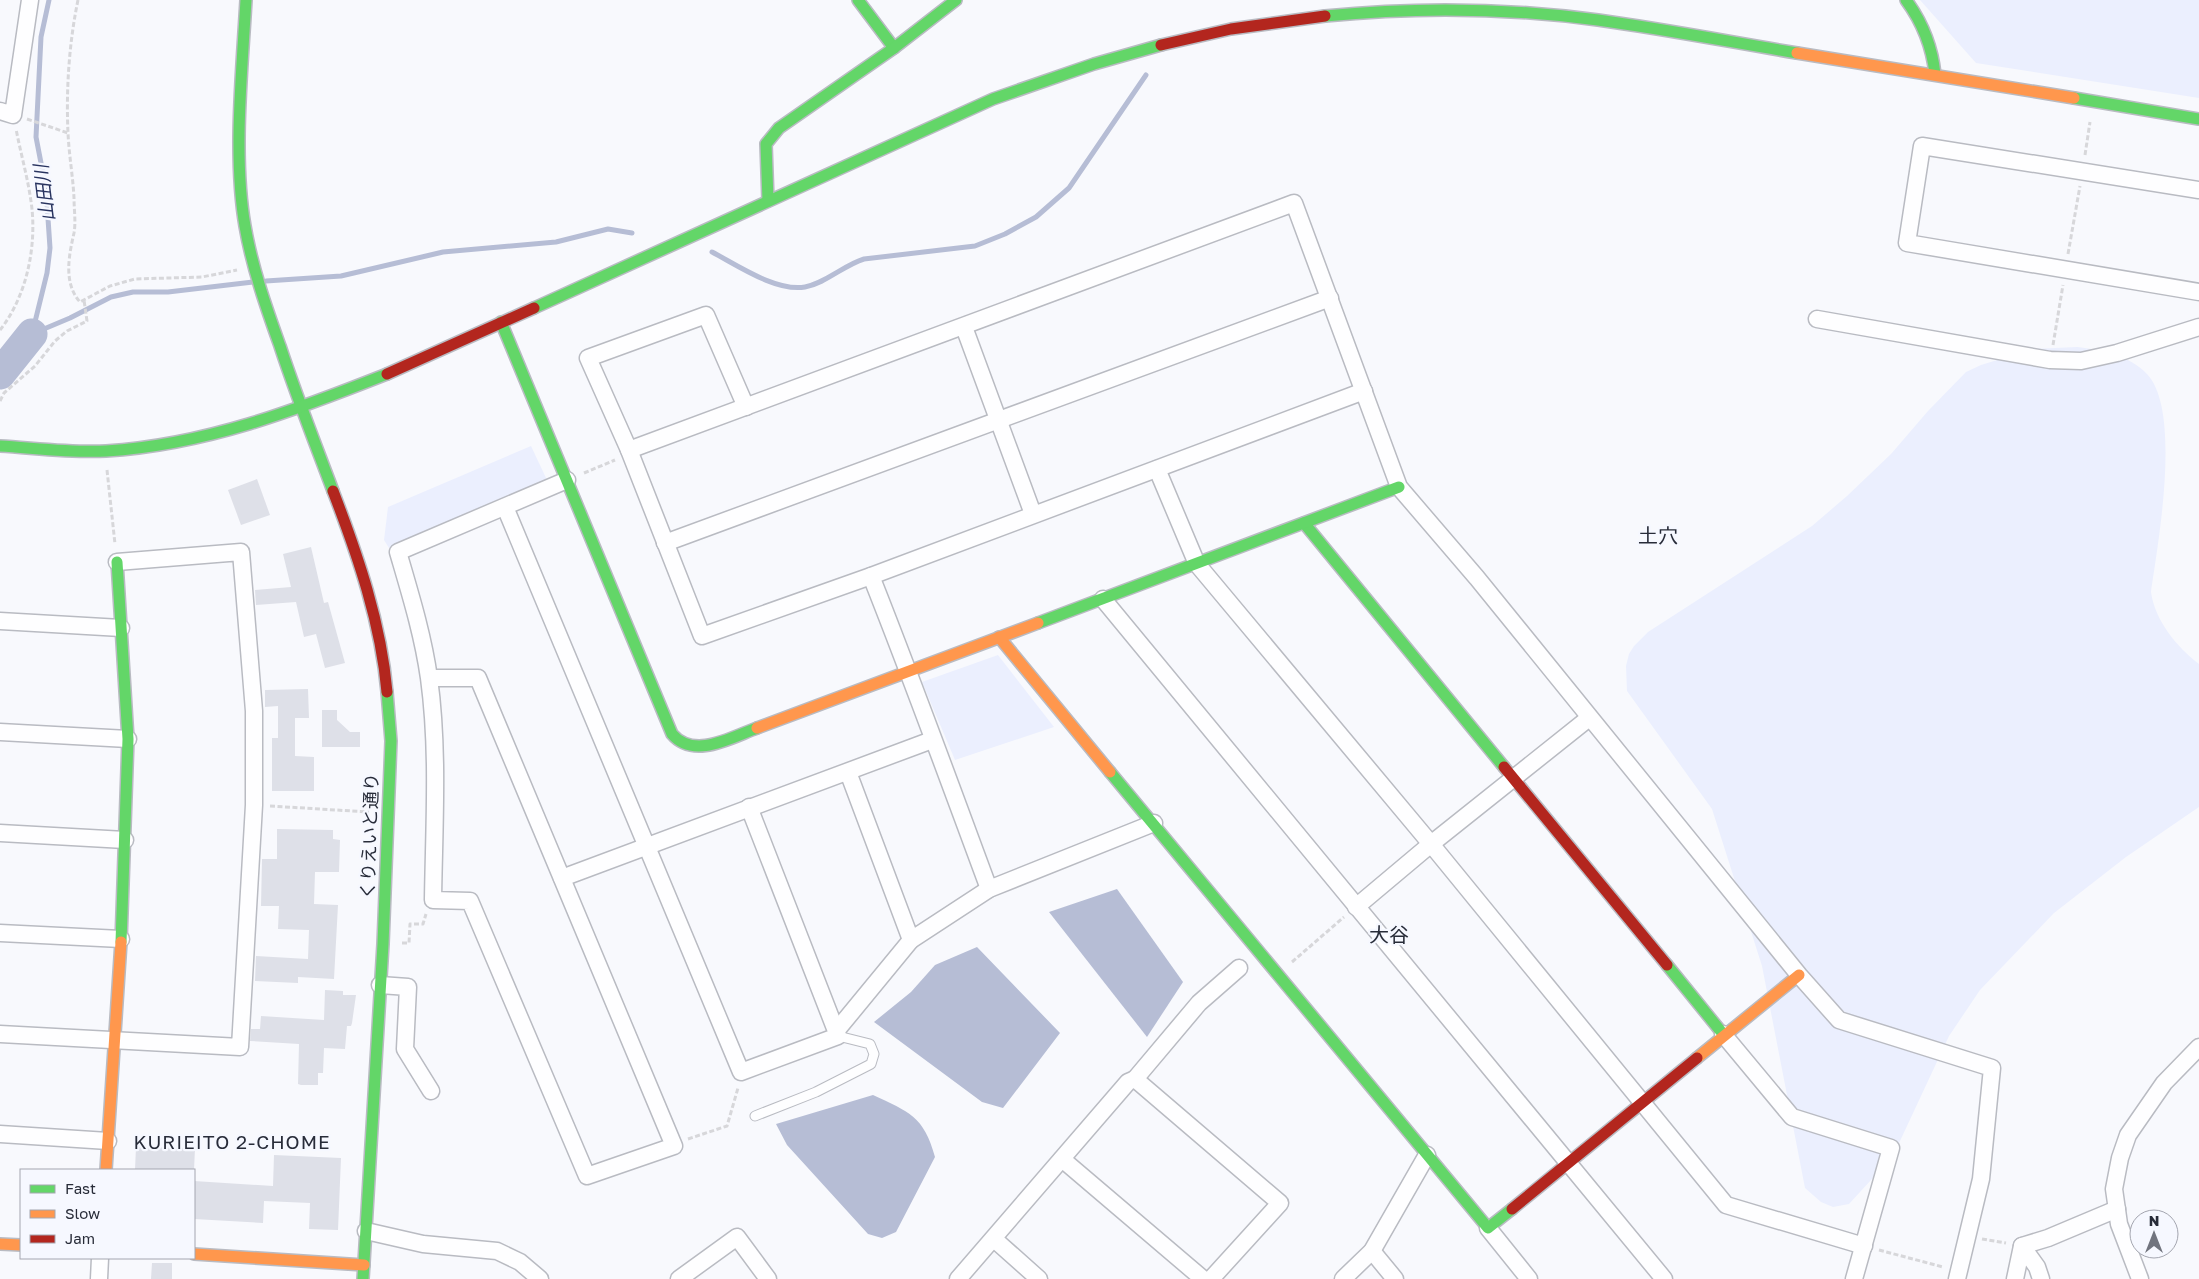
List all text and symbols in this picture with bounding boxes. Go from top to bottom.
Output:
water label: 山田川 [28,161,58,223]
district label: 土穴 [1638,523,1678,547]
street label: くりえいと通り [356,773,382,899]
district label: 大谷 [1369,922,1409,946]
district label: KURIEITO 2-CHOME [133,1130,331,1153]
legend [20,1169,195,1259]
text: Fast [65,1179,96,1197]
text: Slow [65,1204,100,1222]
north arrow [2129,1209,2179,1259]
text: N [2149,1212,2159,1229]
text: Jam [65,1229,95,1247]

